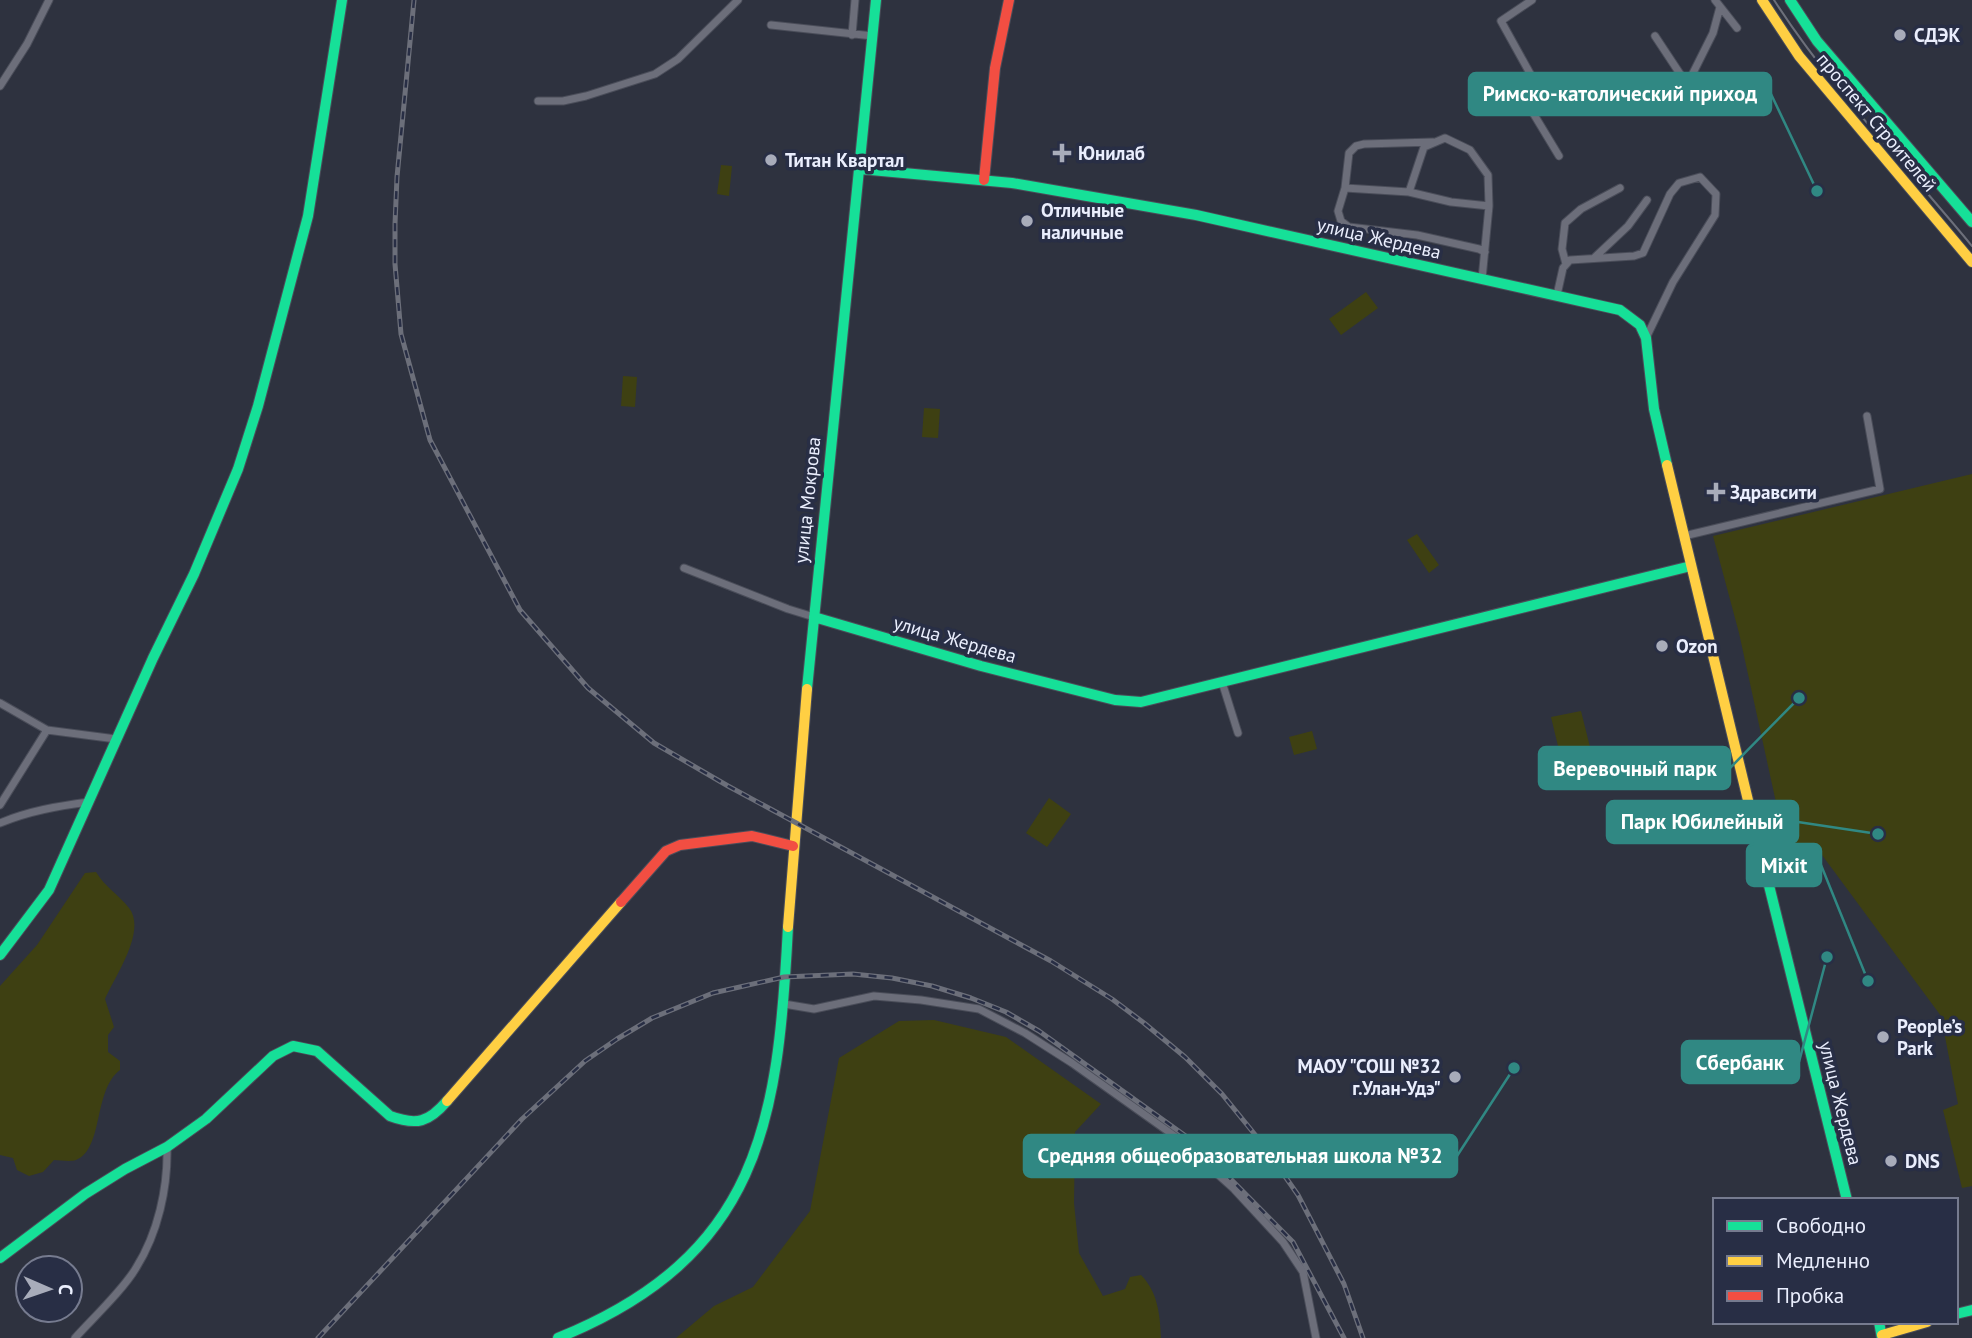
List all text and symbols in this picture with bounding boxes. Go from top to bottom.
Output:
place label: СДЭК [1914,23,1960,47]
marker: СДЭК [1892,27,1908,43]
street label: проспект Строителей [1812,48,1942,196]
callout: Римско-католический приход [1469,73,1771,115]
text: Римско-католический приход [1483,80,1757,107]
place label: Юнилаб [1078,141,1145,165]
marker: Юнилаб [1052,143,1072,163]
place label: Титан Квартал [785,148,904,172]
marker: Титан Квартал [763,152,779,168]
place label: Отличные наличные [1041,198,1124,244]
street label: улица Жердева [1315,212,1443,264]
marker: Отличные наличные [1019,213,1035,229]
street label: улица Мокрова [788,436,826,564]
place label: Здравсити [1730,480,1817,504]
marker: Здравсити [1708,484,1724,500]
street label: улица Жердева [891,610,1019,668]
place label: Ozon [1676,634,1718,658]
marker: Ozon [1654,638,1670,654]
callout: Веревочный парк [1539,747,1730,789]
text: Веревочный парк [1553,755,1718,782]
callout: Парк Юбилейный [1607,801,1798,843]
text: Парк Юбилейный [1621,808,1783,835]
callout: Mixit [1747,844,1821,886]
text: Mixit [1761,852,1808,879]
place label: People’s Park [1897,1014,1962,1060]
marker: People’s Park [1875,1029,1891,1045]
street label: улица Жердева [1814,1039,1868,1167]
callout: Сбербанк [1682,1041,1799,1083]
text: Сбербанк [1696,1049,1785,1076]
place label: МАОУ "СОШ №32 г.Улан-Удэ" [1298,1054,1441,1100]
marker: МАОУ "СОШ №32 г.Улан-Удэ" [1447,1069,1463,1085]
callout: Средняя общеобразовательная школа №32 [1024,1135,1457,1177]
text: Средняя общеобразовательная школа №32 [1037,1142,1443,1169]
place label: DNS [1905,1149,1940,1173]
marker: DNS [1883,1153,1899,1169]
legend [1713,1198,1958,1324]
text: Свободно [1776,1212,1866,1239]
text: Медленно [1776,1247,1870,1274]
north arrow [14,1254,84,1324]
text: Пробка [1776,1282,1844,1309]
text: С [54,1284,78,1296]

